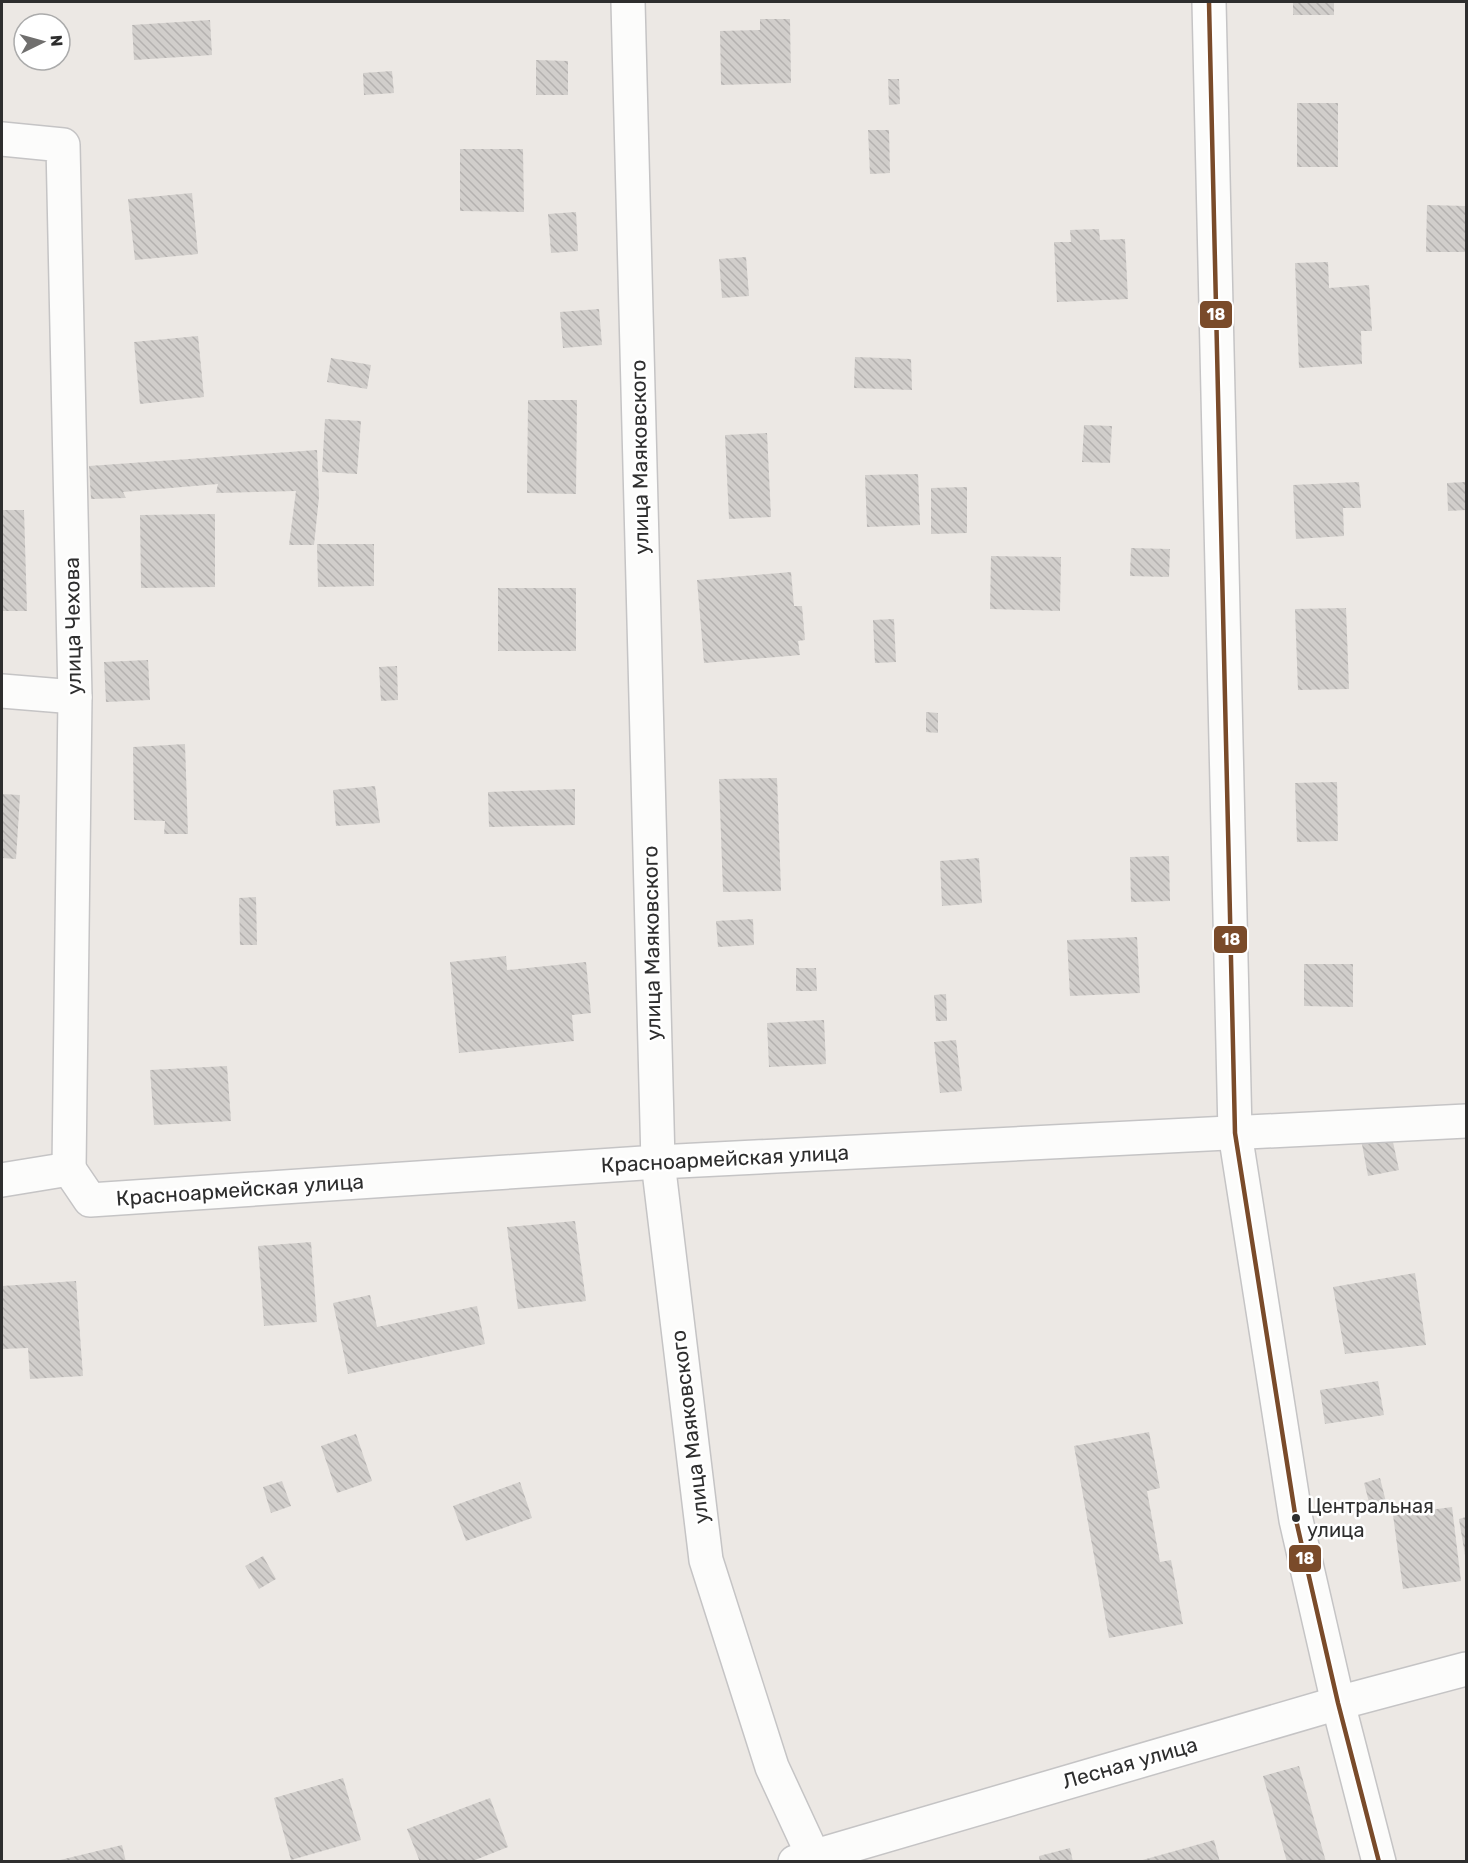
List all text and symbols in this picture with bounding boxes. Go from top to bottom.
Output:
north arrow [12,12,72,72]
text: N [46,34,66,47]
line badge: 18 [1199,300,1233,329]
text: 18 [1207,305,1226,324]
street label: улица Маяковского [625,359,654,555]
street label: улица Чехова [59,557,86,695]
street label: улица Маяковского [637,845,666,1041]
line badge: 18 [1213,925,1248,954]
text: 18 [1222,930,1241,949]
street label: Красноармейская улица [600,1140,850,1177]
street label: Красноармейская улица [115,1168,365,1211]
street label: улица Маяковского [665,1329,714,1525]
place label: Центральная улица [1307,1494,1434,1542]
marker: Центральная улица [1290,1512,1302,1524]
line badge: 18 [1288,1544,1322,1573]
text: 18 [1296,1549,1315,1568]
street label: Лесная улица [1059,1731,1200,1794]

